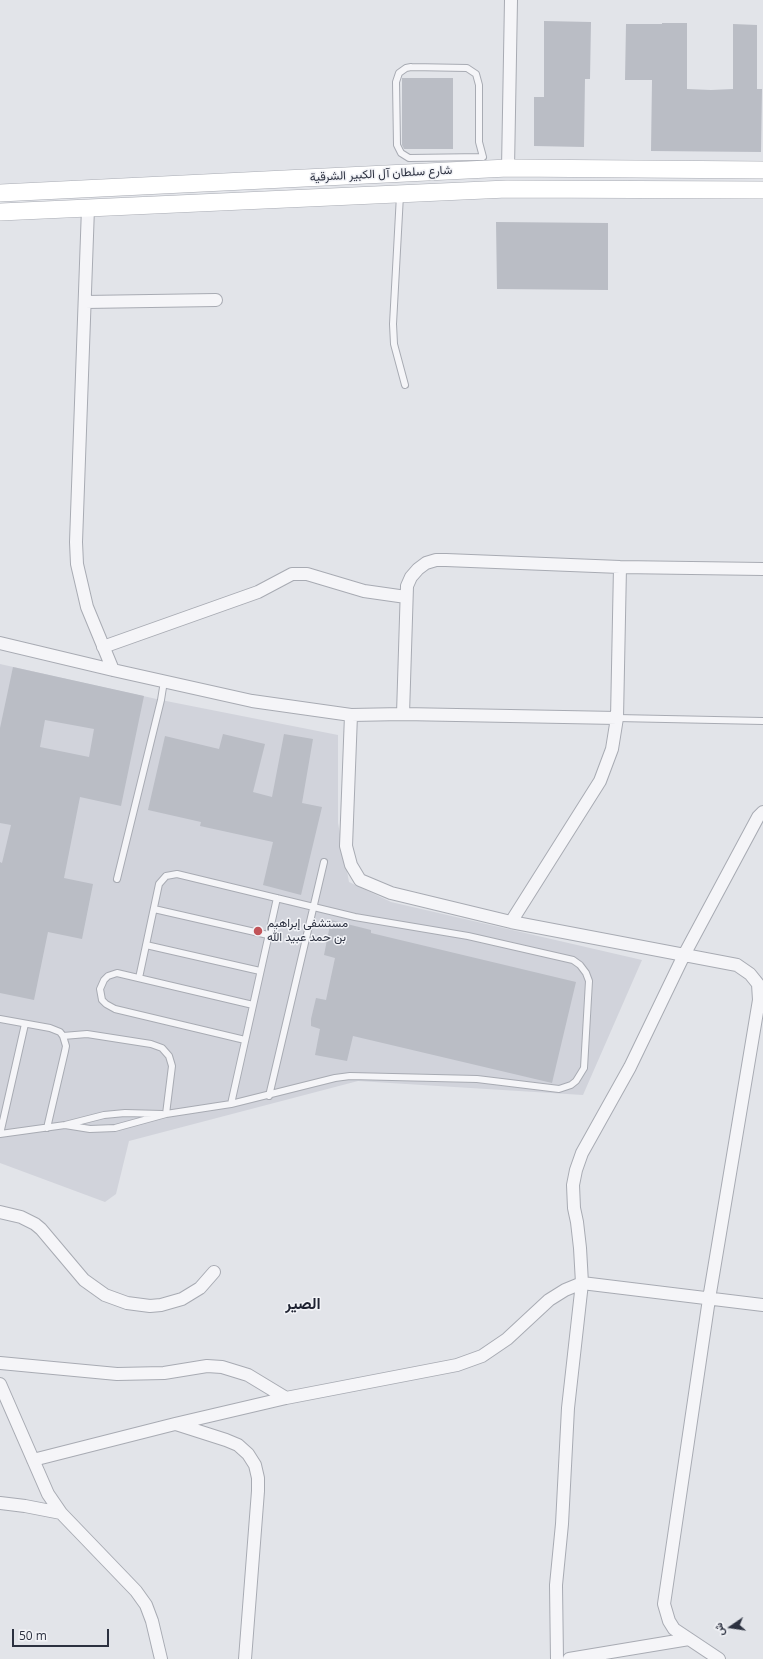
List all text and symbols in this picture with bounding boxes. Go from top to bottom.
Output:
street label: شارع سلطان آل الكبير الشرقية [309,163,453,185]
place label: مستشفى إبراهيم بن حمد عبيد الله [267,917,348,945]
marker: مستشفى إبراهيم بن حمد عبيد الله [252,925,264,937]
district label: الصير [285,1294,321,1314]
north arrow [711,1607,751,1647]
scale bar [14,1621,111,1647]
text: ش [710,1622,728,1638]
text: 50 m [19,1627,47,1644]

